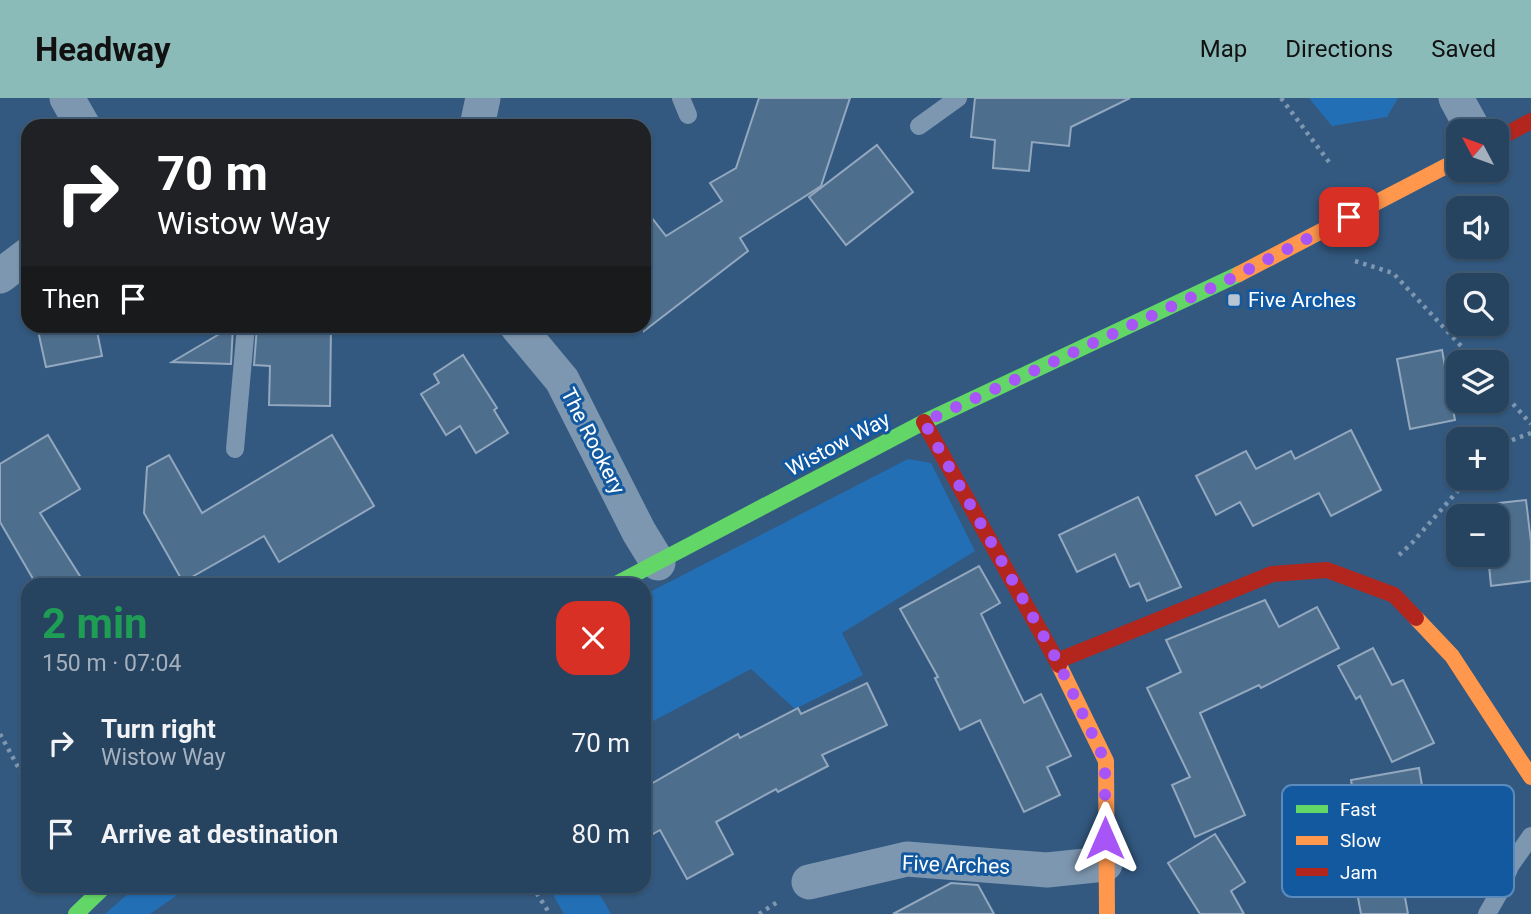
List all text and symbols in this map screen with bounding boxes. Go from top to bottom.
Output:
text: Headway [35,30,171,69]
text: Map [1200,35,1247,63]
text: Directions [1285,35,1393,63]
text: Saved [1431,35,1496,63]
north arrow [1446,119,1508,182]
map controls [1446,119,1509,567]
text: 70 m [157,145,268,202]
icon: right [42,147,133,238]
pin [1319,187,1379,247]
button: sound [1446,196,1509,259]
icon: arrive [1330,198,1368,236]
text: Wistow Way [157,204,330,242]
button: search [1446,273,1509,336]
icon: arrive [114,280,152,318]
text: Then [42,284,100,314]
place label: Five Arches [1248,288,1356,312]
marker: Five Arches [1226,292,1242,308]
button: layers [1446,350,1509,413]
street label: The Rookery [556,384,630,498]
street label: Wistow Way [782,407,894,481]
button: + [1446,427,1509,490]
button: − [1446,504,1509,567]
text: 2 min [42,599,148,648]
button: close [556,601,630,675]
text: 150 m · 07:04 [42,650,181,677]
text: Turn right [101,714,216,744]
icon: right [42,724,80,762]
text: 70 m [572,728,630,758]
text: Wistow Way [101,744,226,771]
legend [1282,785,1514,897]
text: Fast [1340,798,1377,821]
position arrow [1068,801,1142,875]
icon: arrive [42,815,80,853]
text: Arrive at destination [101,819,338,849]
text: 80 m [572,819,630,849]
text: Slow [1340,829,1381,852]
street label: Five Arches [901,851,1011,879]
text: Jam [1340,861,1377,884]

